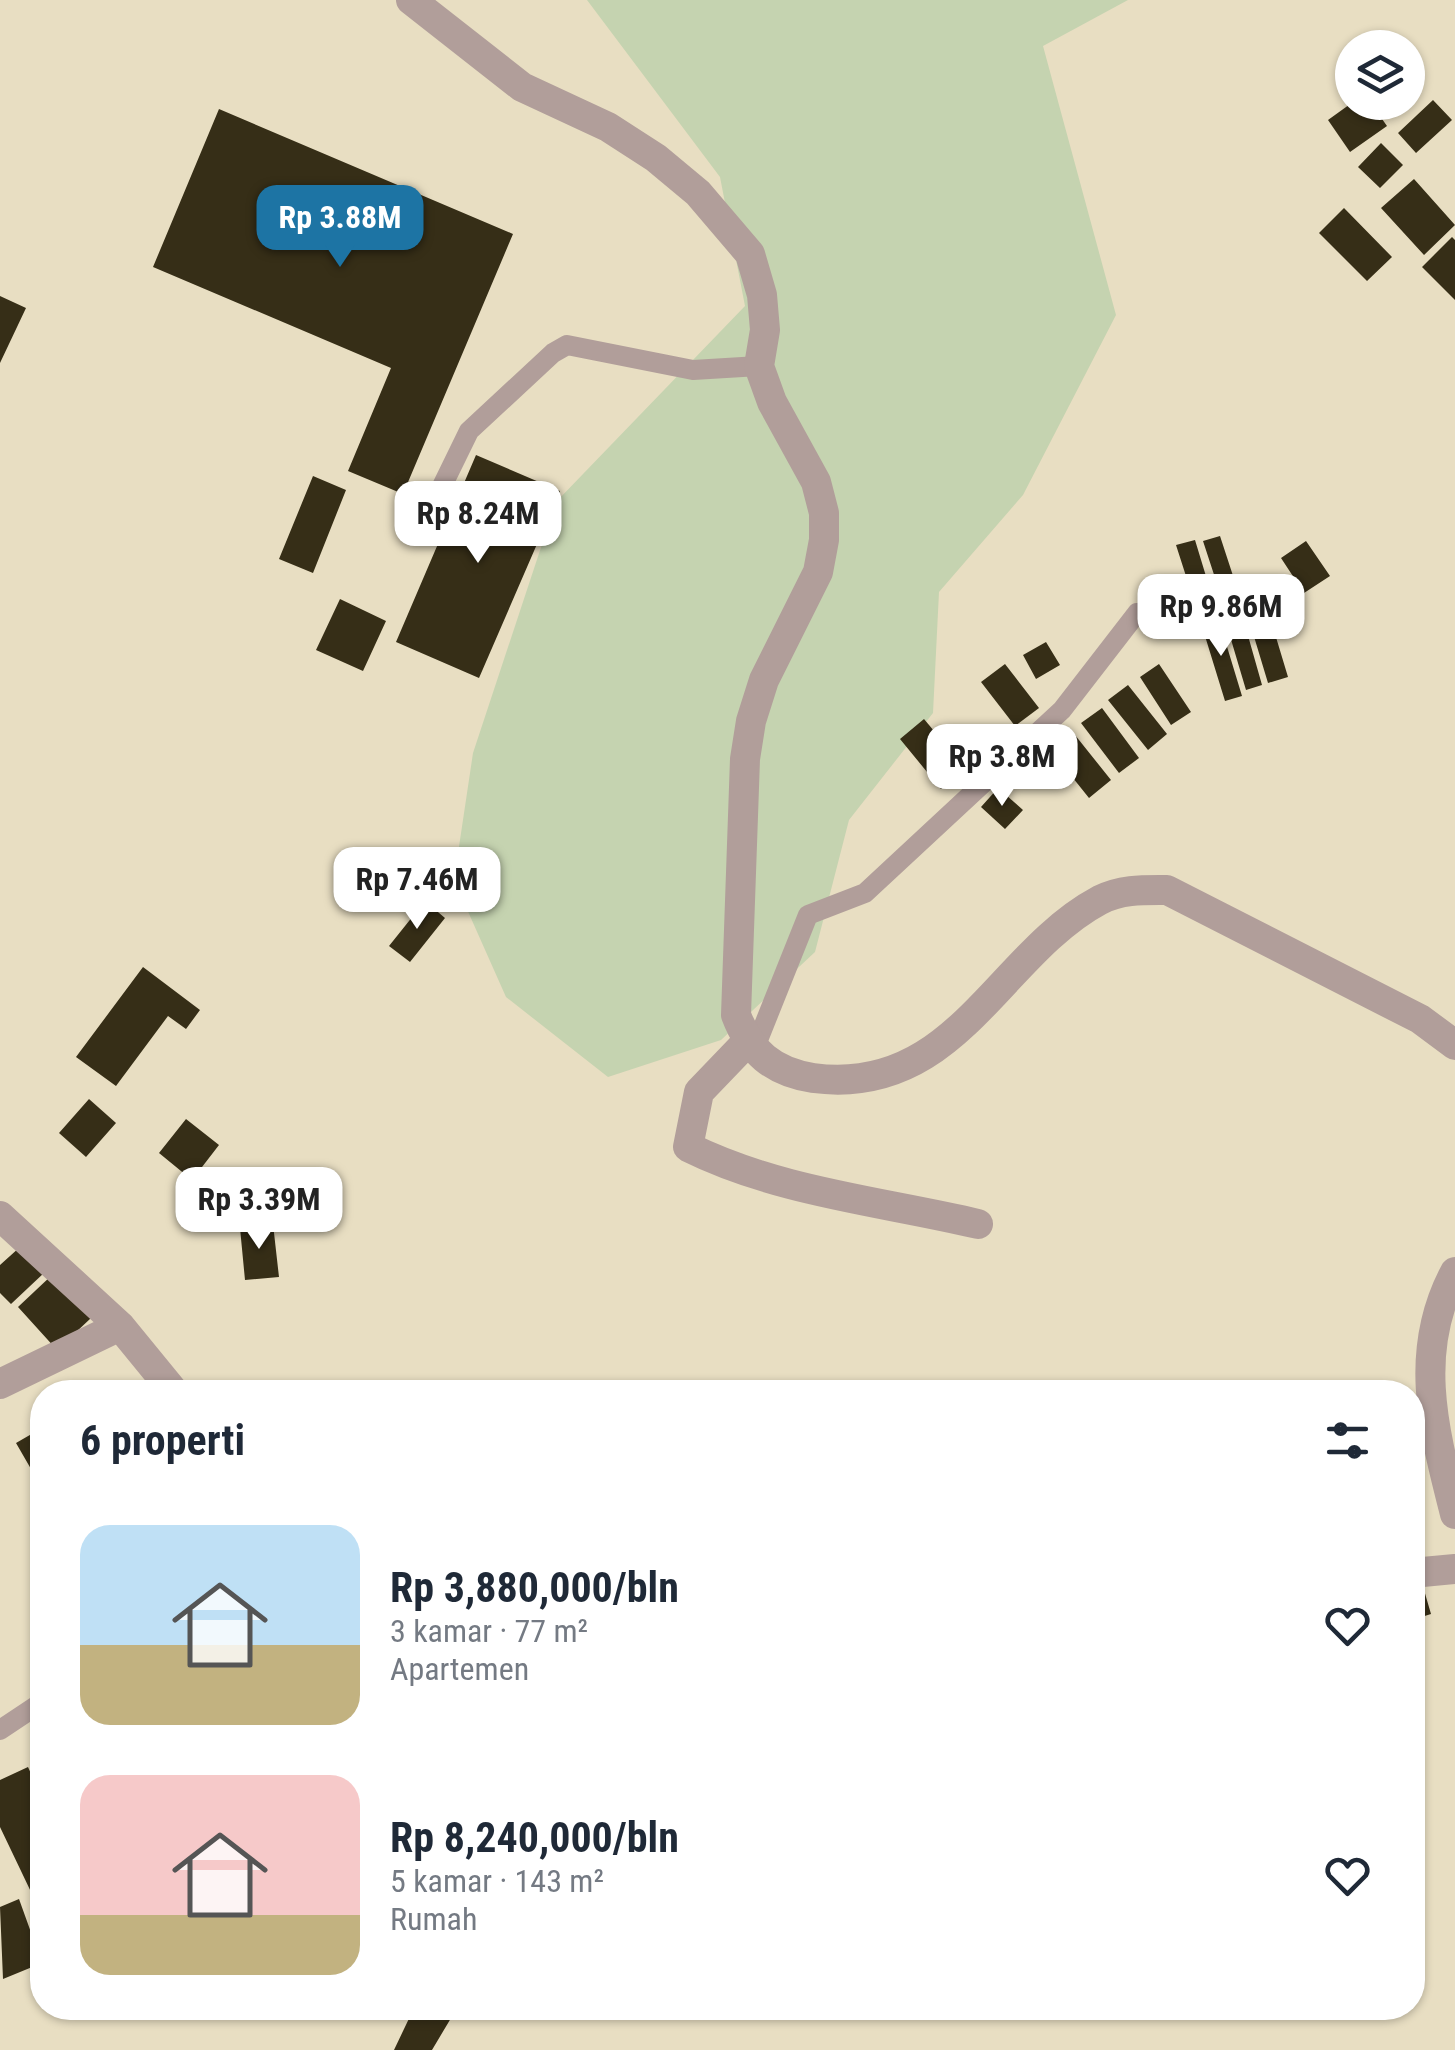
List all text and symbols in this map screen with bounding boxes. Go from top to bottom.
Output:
map controls [1335,30,1425,120]
button: layers [1335,30,1425,120]
pin: Rp 3.88M [237,185,443,270]
text: Rp 3.88M [279,198,402,236]
pin: Rp 8.24M [375,481,581,566]
text: Rp 8.24M [417,494,540,532]
pin: Rp 9.86M [1118,574,1324,659]
text: Rp 9.86M [1160,587,1283,625]
pin: Rp 3.8M [910,724,1094,809]
text: Rp 3.8M [949,737,1055,775]
pin: Rp 7.46M [314,847,520,932]
text: Rp 7.46M [356,860,479,898]
pin: Rp 3.39M [156,1167,362,1252]
text: Rp 3.39M [198,1180,321,1218]
icon: filters [1320,1413,1375,1468]
text: 6 properti [80,1416,245,1465]
text: Rp 3,880,000/bln [390,1563,679,1612]
icon: home [160,1565,280,1685]
icon: heart [1320,1598,1375,1653]
text: 3 kamar · 77 m² [390,1612,588,1650]
text: Apartemen [390,1650,529,1688]
text: Rp 8,240,000/bln [390,1813,679,1862]
icon: home [160,1815,280,1935]
icon: heart [1320,1848,1375,1903]
text: 5 kamar · 143 m² [390,1862,604,1900]
text: Rumah [390,1900,477,1938]

